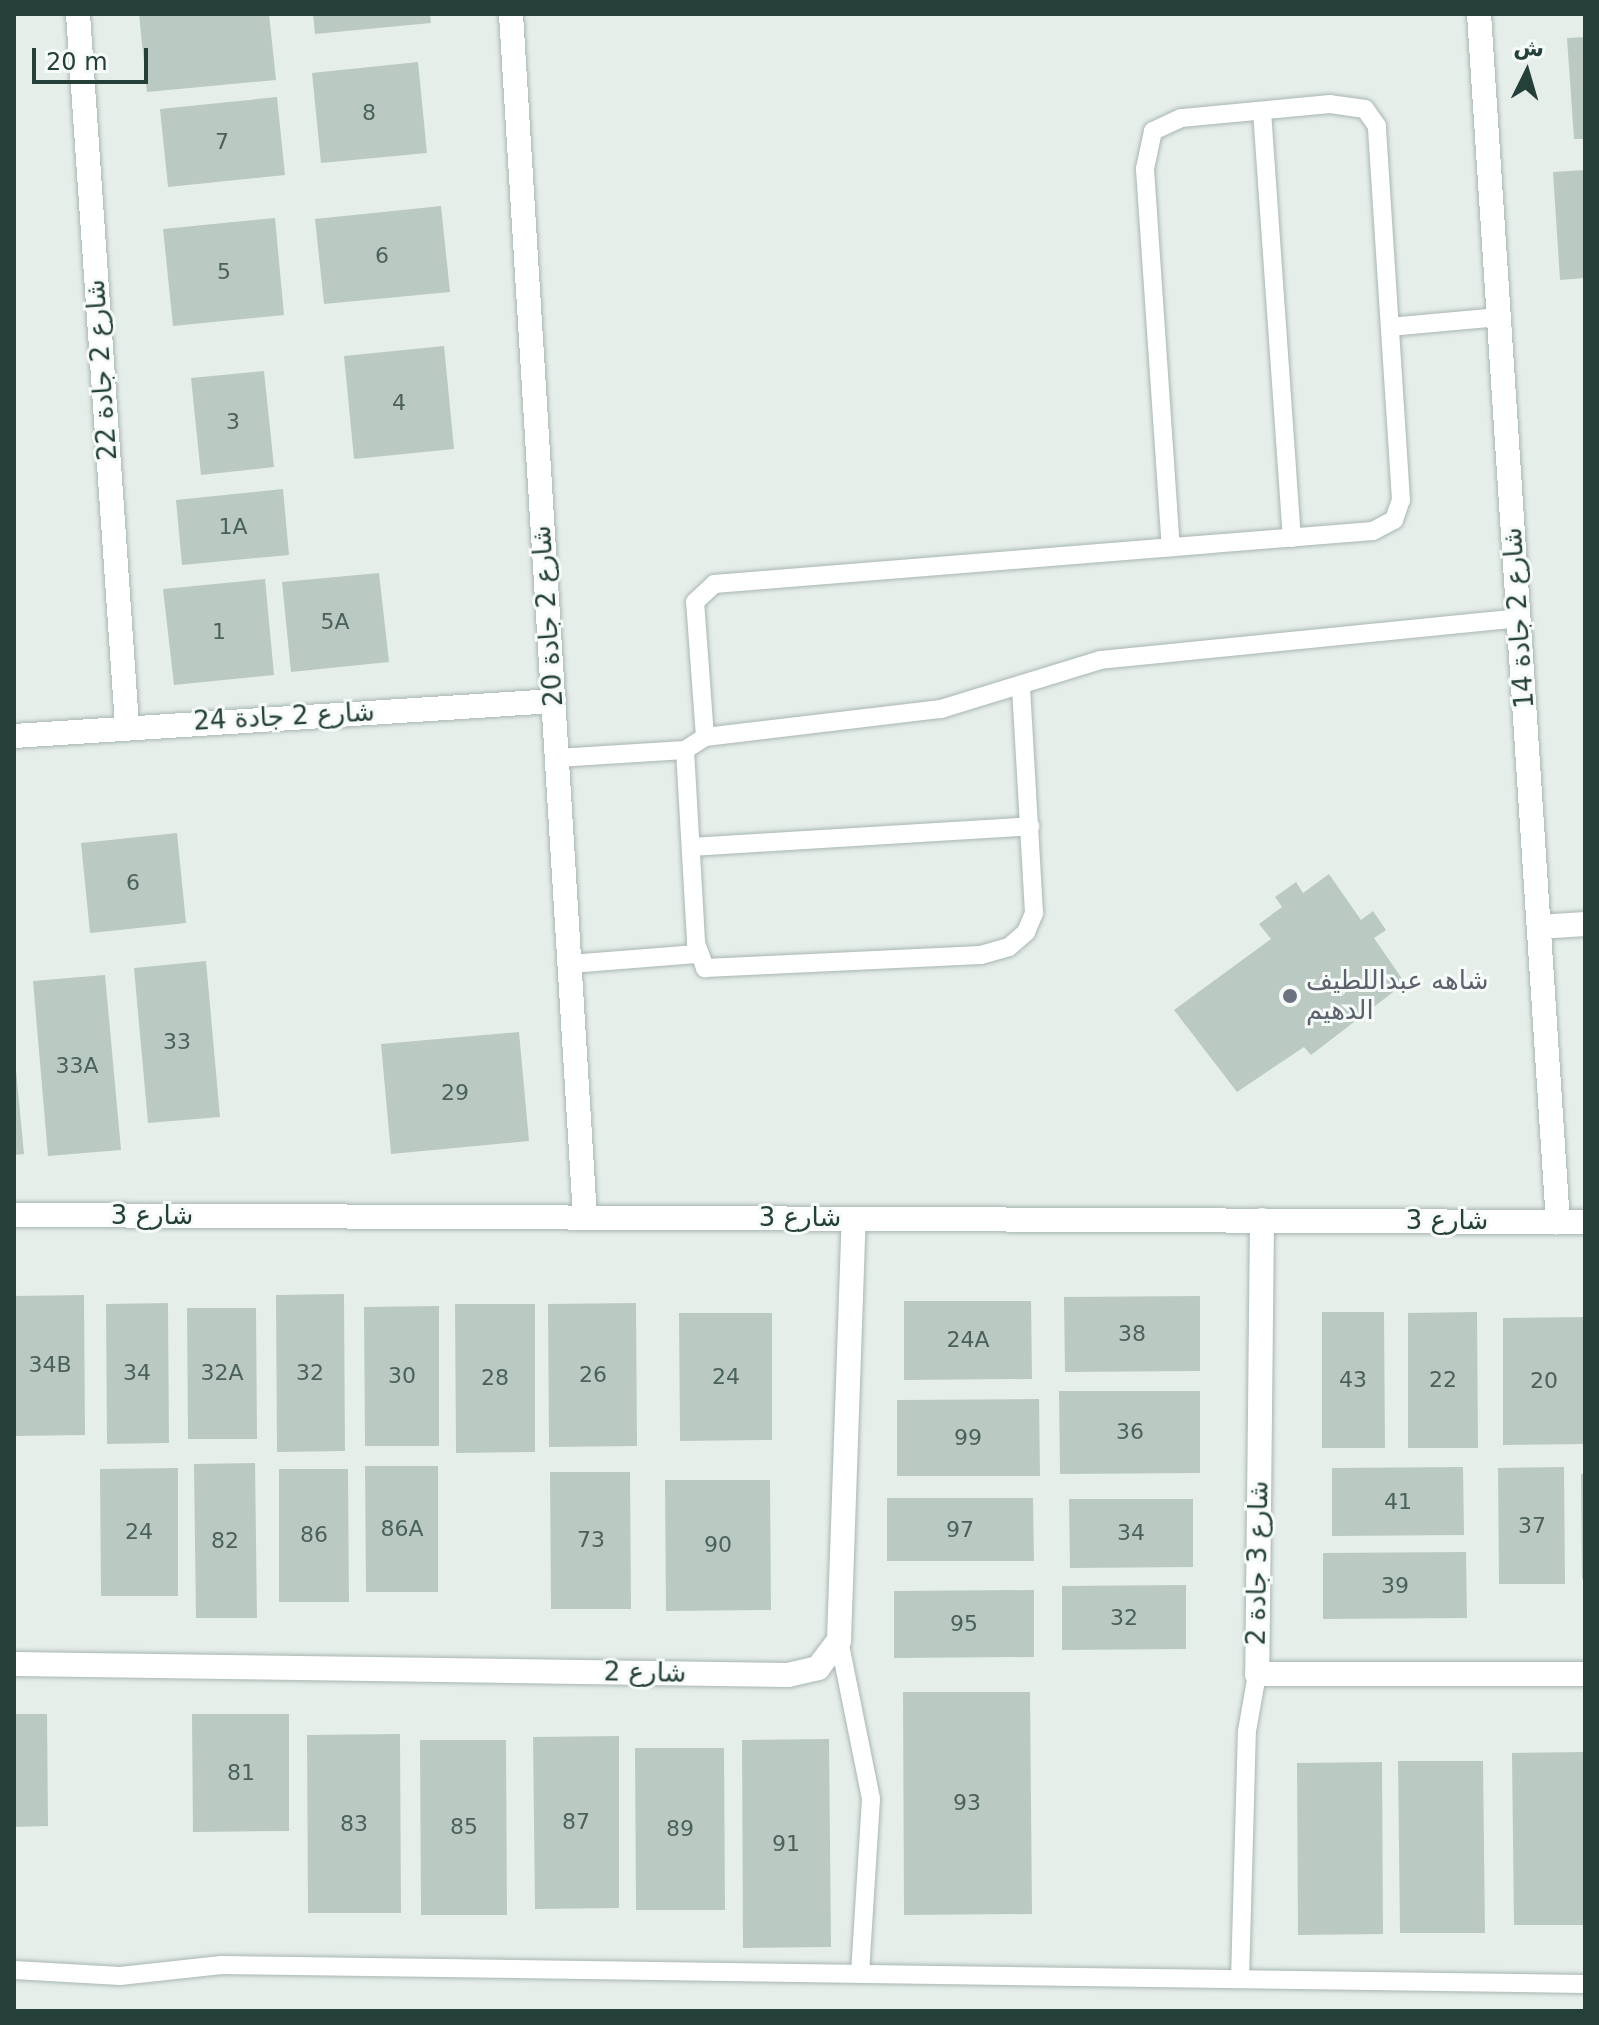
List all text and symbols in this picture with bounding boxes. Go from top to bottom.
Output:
scale bar [36,32,152,82]
north arrow [1487,32,1567,112]
text: ش [1513,34,1545,61]
text: 20 m [46,48,108,76]
house number: 8 [362,100,376,126]
house number: 7 [215,129,229,155]
house number: 6 [375,243,389,269]
house number: 5 [217,259,231,285]
street label: شارع 2 جادة 22 [80,278,124,462]
house number: 4 [392,390,406,416]
house number: 3 [226,409,240,435]
house number: 1A [218,514,248,540]
street label: شارع 2 جادة 20 [526,524,570,708]
street label: شارع 2 جادة 14 [1497,526,1541,710]
house number: 5A [320,609,350,635]
house number: 1 [212,619,226,645]
street label: شارع 2 جادة 24 [193,697,375,737]
house number: 6 [126,870,140,896]
place label: شاهه عبداللطيف الدهيم [1306,965,1488,1026]
marker: شاهه عبداللطيف الدهيم [1281,987,1299,1005]
house number: 33 [163,1029,191,1055]
house number: 33A [55,1053,99,1079]
house number: 29 [441,1080,469,1106]
street label: شارع 3 [111,1200,193,1232]
street label: شارع 3 [759,1202,841,1234]
street label: شارع 3 [1406,1205,1488,1237]
house number: 38 [1118,1321,1146,1347]
house number: 24A [946,1327,990,1353]
house number: 34B [28,1352,72,1378]
house number: 34 [123,1360,151,1386]
house number: 32A [200,1360,244,1386]
house number: 32 [296,1360,324,1386]
house number: 26 [579,1362,607,1388]
house number: 30 [388,1363,416,1389]
house number: 24 [712,1364,740,1390]
house number: 28 [481,1365,509,1391]
house number: 43 [1339,1367,1367,1393]
house number: 22 [1429,1367,1457,1393]
house number: 20 [1530,1368,1558,1394]
house number: 36 [1116,1419,1144,1445]
house number: 99 [954,1425,982,1451]
street label: شارع 3 جادة 2 [1241,1480,1275,1646]
house number: 41 [1384,1489,1412,1515]
house number: 37 [1518,1513,1546,1539]
house number: 86A [380,1516,424,1542]
house number: 97 [946,1517,974,1543]
house number: 24 [125,1519,153,1545]
house number: 34 [1117,1520,1145,1546]
house number: 86 [300,1522,328,1548]
house number: 73 [577,1527,605,1553]
house number: 82 [211,1528,239,1554]
house number: 90 [704,1532,732,1558]
house number: 39 [1381,1573,1409,1599]
house number: 32 [1110,1605,1138,1631]
house number: 95 [950,1611,978,1637]
street label: شارع 2 [603,1657,687,1689]
house number: 81 [227,1760,255,1786]
house number: 93 [953,1790,981,1816]
house number: 87 [562,1809,590,1835]
house number: 83 [340,1811,368,1837]
house number: 85 [450,1814,478,1840]
house number: 89 [666,1816,694,1842]
house number: 91 [772,1831,800,1857]

